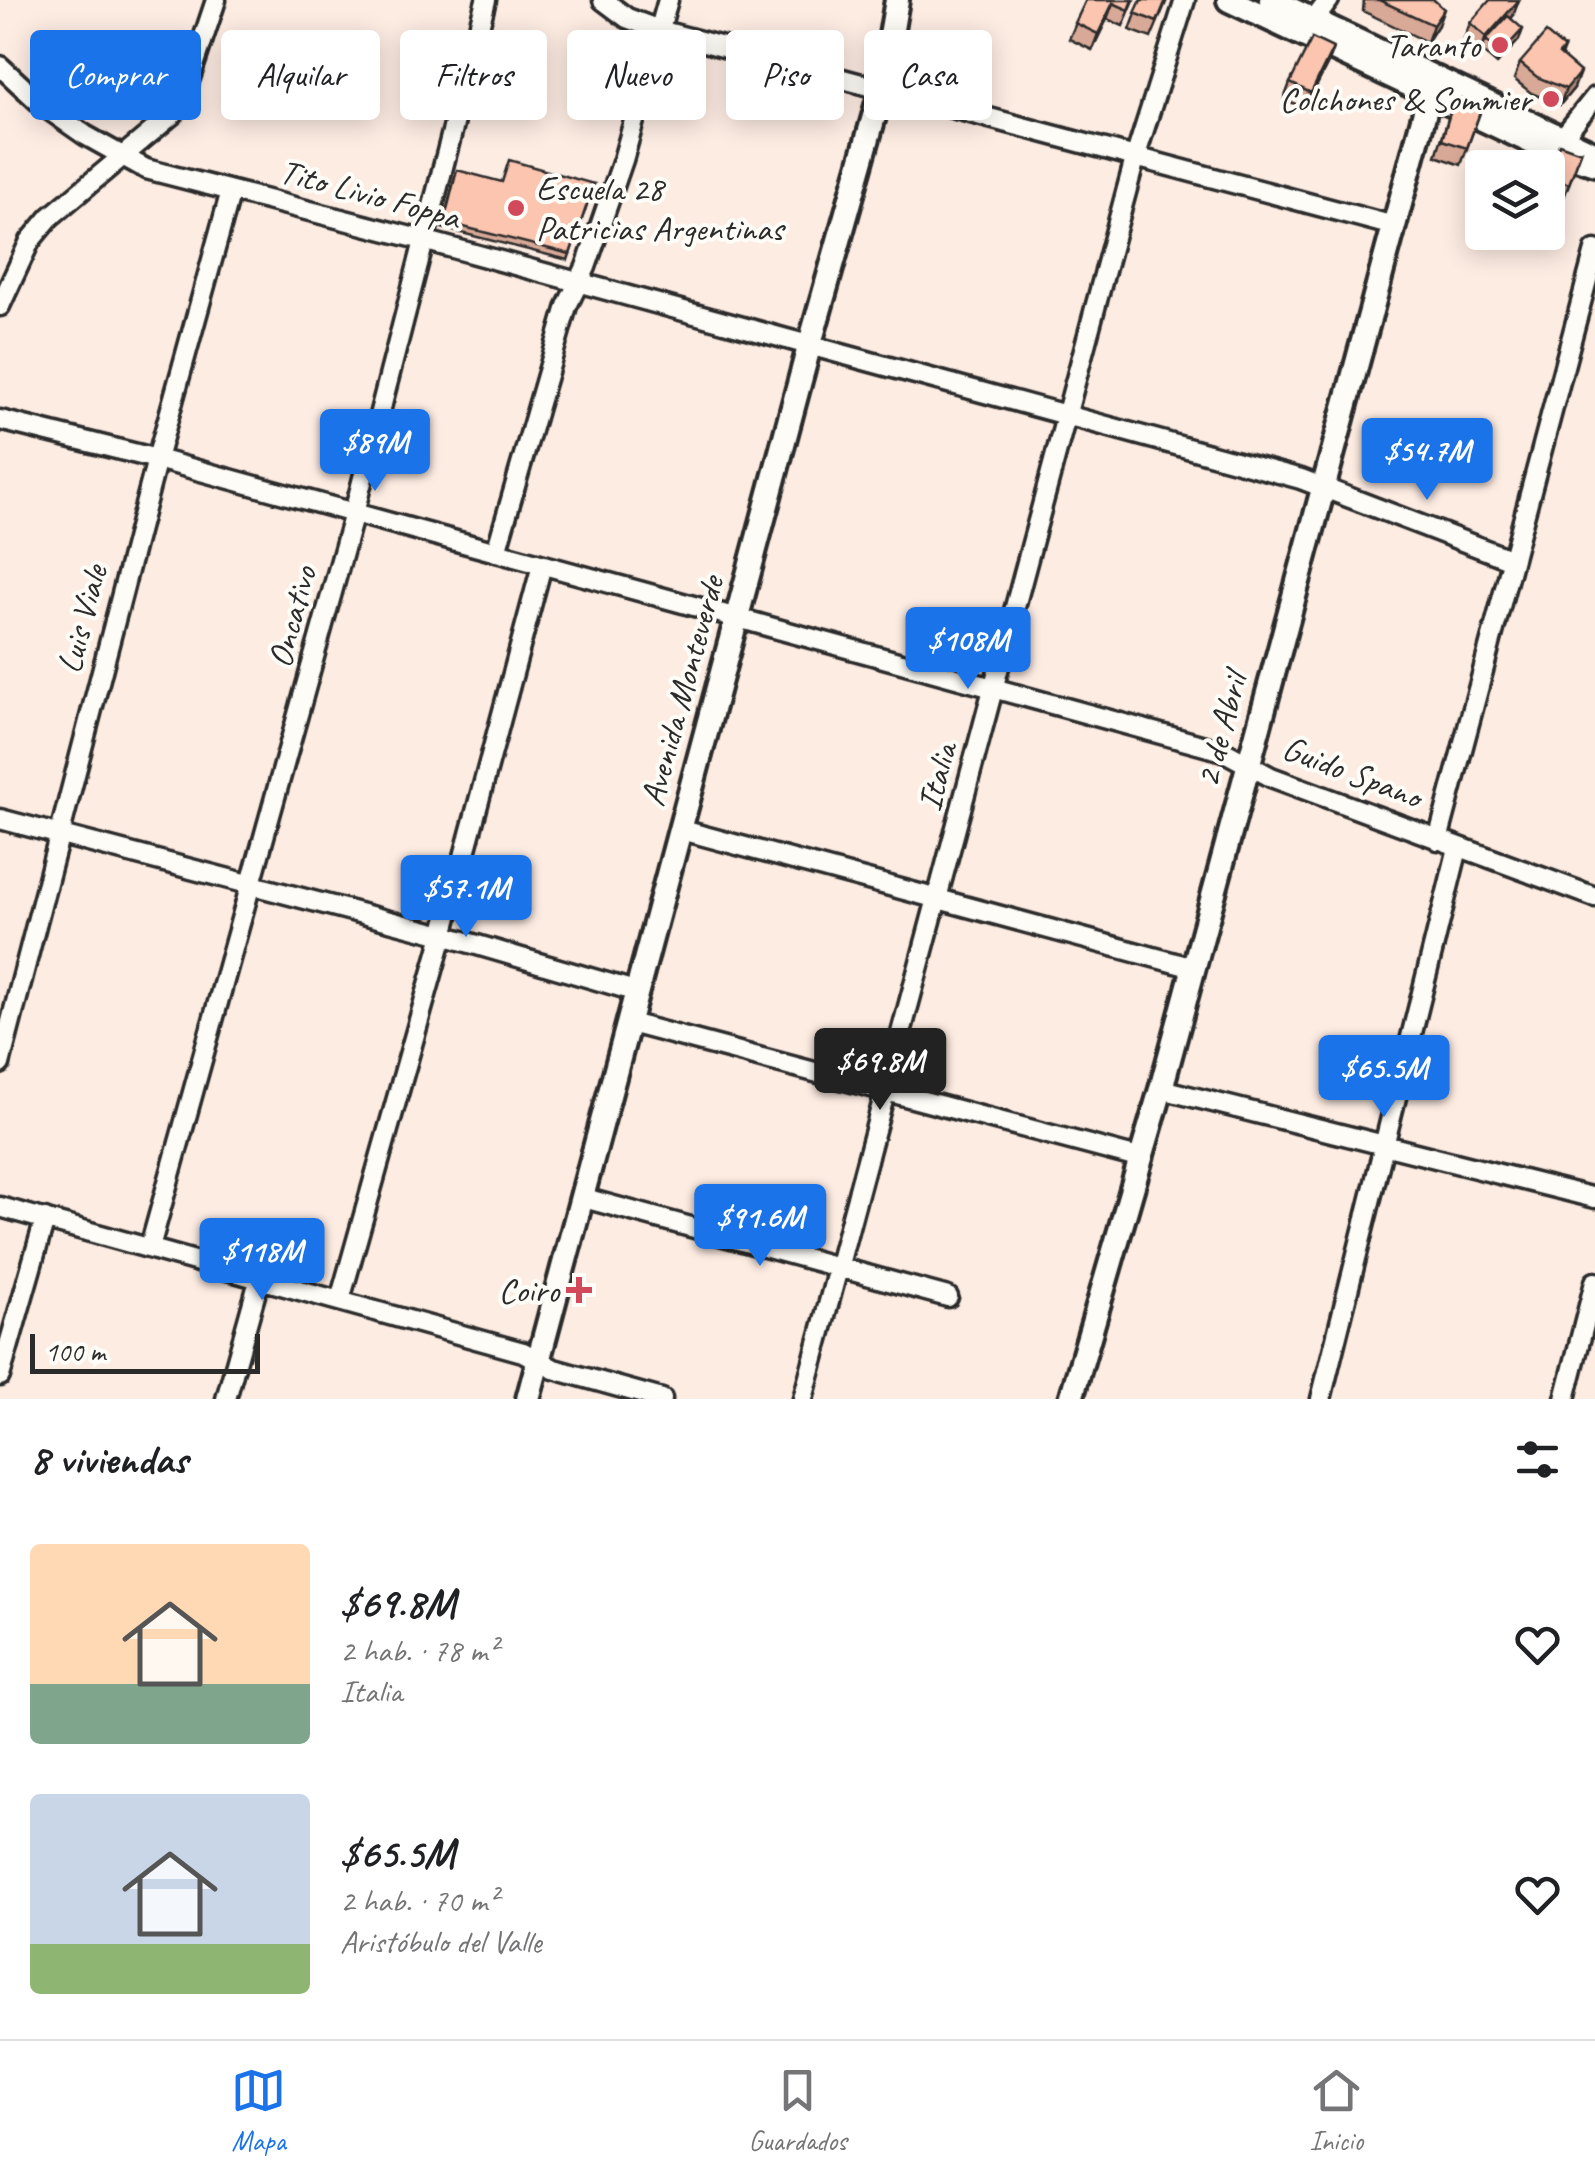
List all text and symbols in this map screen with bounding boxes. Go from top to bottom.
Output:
place label: Taranto [1385,23,1482,68]
chip: Comprar [30,30,201,120]
chip: Alquilar [221,30,380,120]
chip: Filtros [400,30,547,120]
chip: Nuevo [567,30,706,120]
chip: Piso [726,30,844,120]
chip: Casa [864,30,992,120]
marker: Taranto [1489,34,1511,56]
place label: Colchones & Sommier [1279,77,1533,122]
marker: Colchones & Sommier [1540,88,1562,110]
street label: Tito Livio Foppa [275,148,467,240]
map controls [1465,150,1565,250]
button: layers [1465,150,1565,250]
place label: Escuela 28 Patricias Argentinas [536,166,786,251]
marker: Escuela 28 Patricias Argentinas [505,197,527,219]
pin: $89M [316,409,434,494]
pin: $54.7M [1346,418,1508,503]
text: $89M [342,421,408,462]
text: $54.7M [1384,430,1470,471]
street label: Luis Viale [46,558,119,678]
street label: Oncativo [257,560,327,672]
street label: Avenida Monteverde [630,569,735,811]
pin: $108M [898,607,1038,692]
text: $108M [928,619,1008,660]
street label: 2 de Abril [1184,662,1259,792]
street label: Guido Spano [1276,725,1431,820]
street label: Italia [906,736,968,816]
pin: $57.1M [385,855,547,940]
text: $57.1M [423,867,509,908]
pin: $69.8M [799,1028,961,1113]
pin: $65.5M [1303,1035,1465,1120]
text: $69.8M [836,1040,924,1081]
text: $65.5M [1341,1047,1427,1088]
pin: $91.6M [679,1184,841,1269]
text: $91.6M [716,1196,804,1237]
pin: $118M [192,1218,332,1303]
text: $118M [222,1230,302,1271]
place label: Coiro [499,1268,561,1313]
marker: Coiro [568,1279,590,1301]
scale bar [30,1329,260,1374]
text: 100 m [45,1334,105,1369]
icon: filters [1510,1432,1565,1487]
text: 8 viviendas [30,1433,187,1486]
text: $69.8M [340,1577,455,1630]
icon: home [110,1584,230,1704]
icon: heart [1510,1617,1565,1672]
text: 2 hab. · 78 m² [340,1630,497,1671]
text: Italia [340,1671,402,1712]
text: $65.5M [340,1827,454,1880]
icon: home [110,1834,230,1954]
icon: heart [1510,1867,1565,1922]
text: 2 hab. · 70 m² [340,1880,497,1921]
text: Aristóbulo del Valle [340,1921,542,1962]
tab: Mapa [231,2063,286,2158]
tab: Guardados [748,2063,847,2158]
tab: Inicio [1309,2063,1364,2158]

